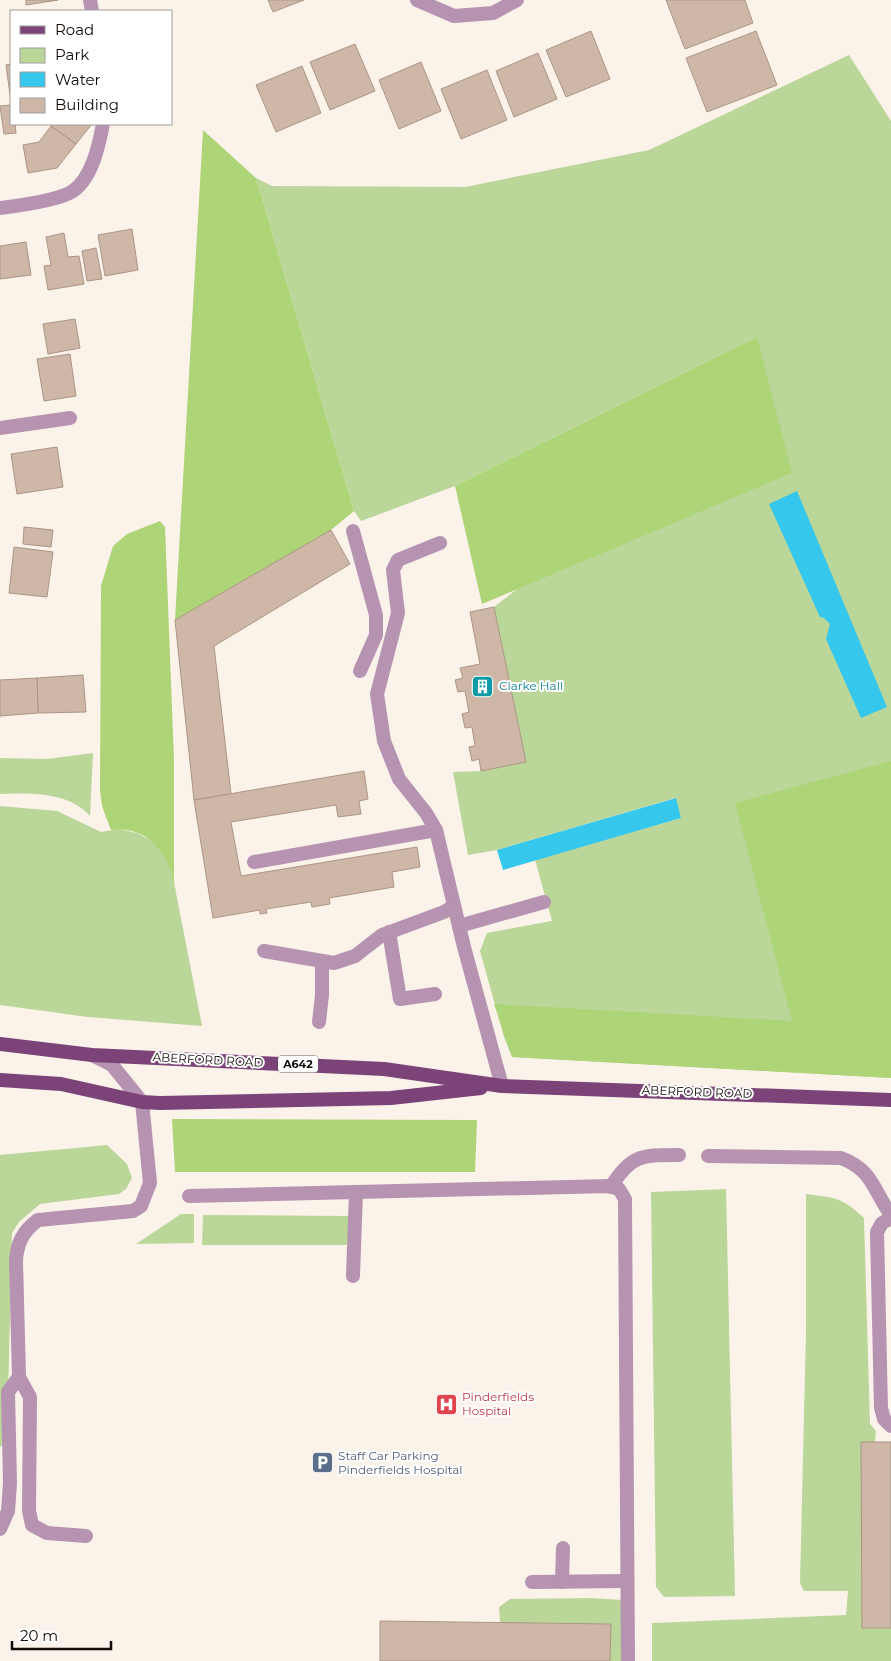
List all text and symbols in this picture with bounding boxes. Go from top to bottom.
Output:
legend [10,10,172,125]
text: Road [55,20,94,39]
text: Park [55,45,89,64]
text: Water [55,70,101,89]
text: Building [55,95,119,114]
building icon: Clarke Hall [471,674,495,698]
place label: Clarke Hall [499,678,563,693]
street label: ABERFORD ROAD [152,1049,264,1070]
road number: A642 [278,1056,318,1072]
street label: ABERFORD ROAD [641,1082,753,1101]
place label: Pinderfields Hospital [462,1389,534,1418]
hospital icon: Pinderfields Hospital [434,1392,458,1416]
place label: Staff Car Parking Pinderfields Hospital [338,1448,463,1477]
parking icon: Staff Car Parking Pinderfields Hospital [310,1451,334,1475]
scale bar [12,1618,111,1650]
text: 20 m [20,1626,58,1645]

